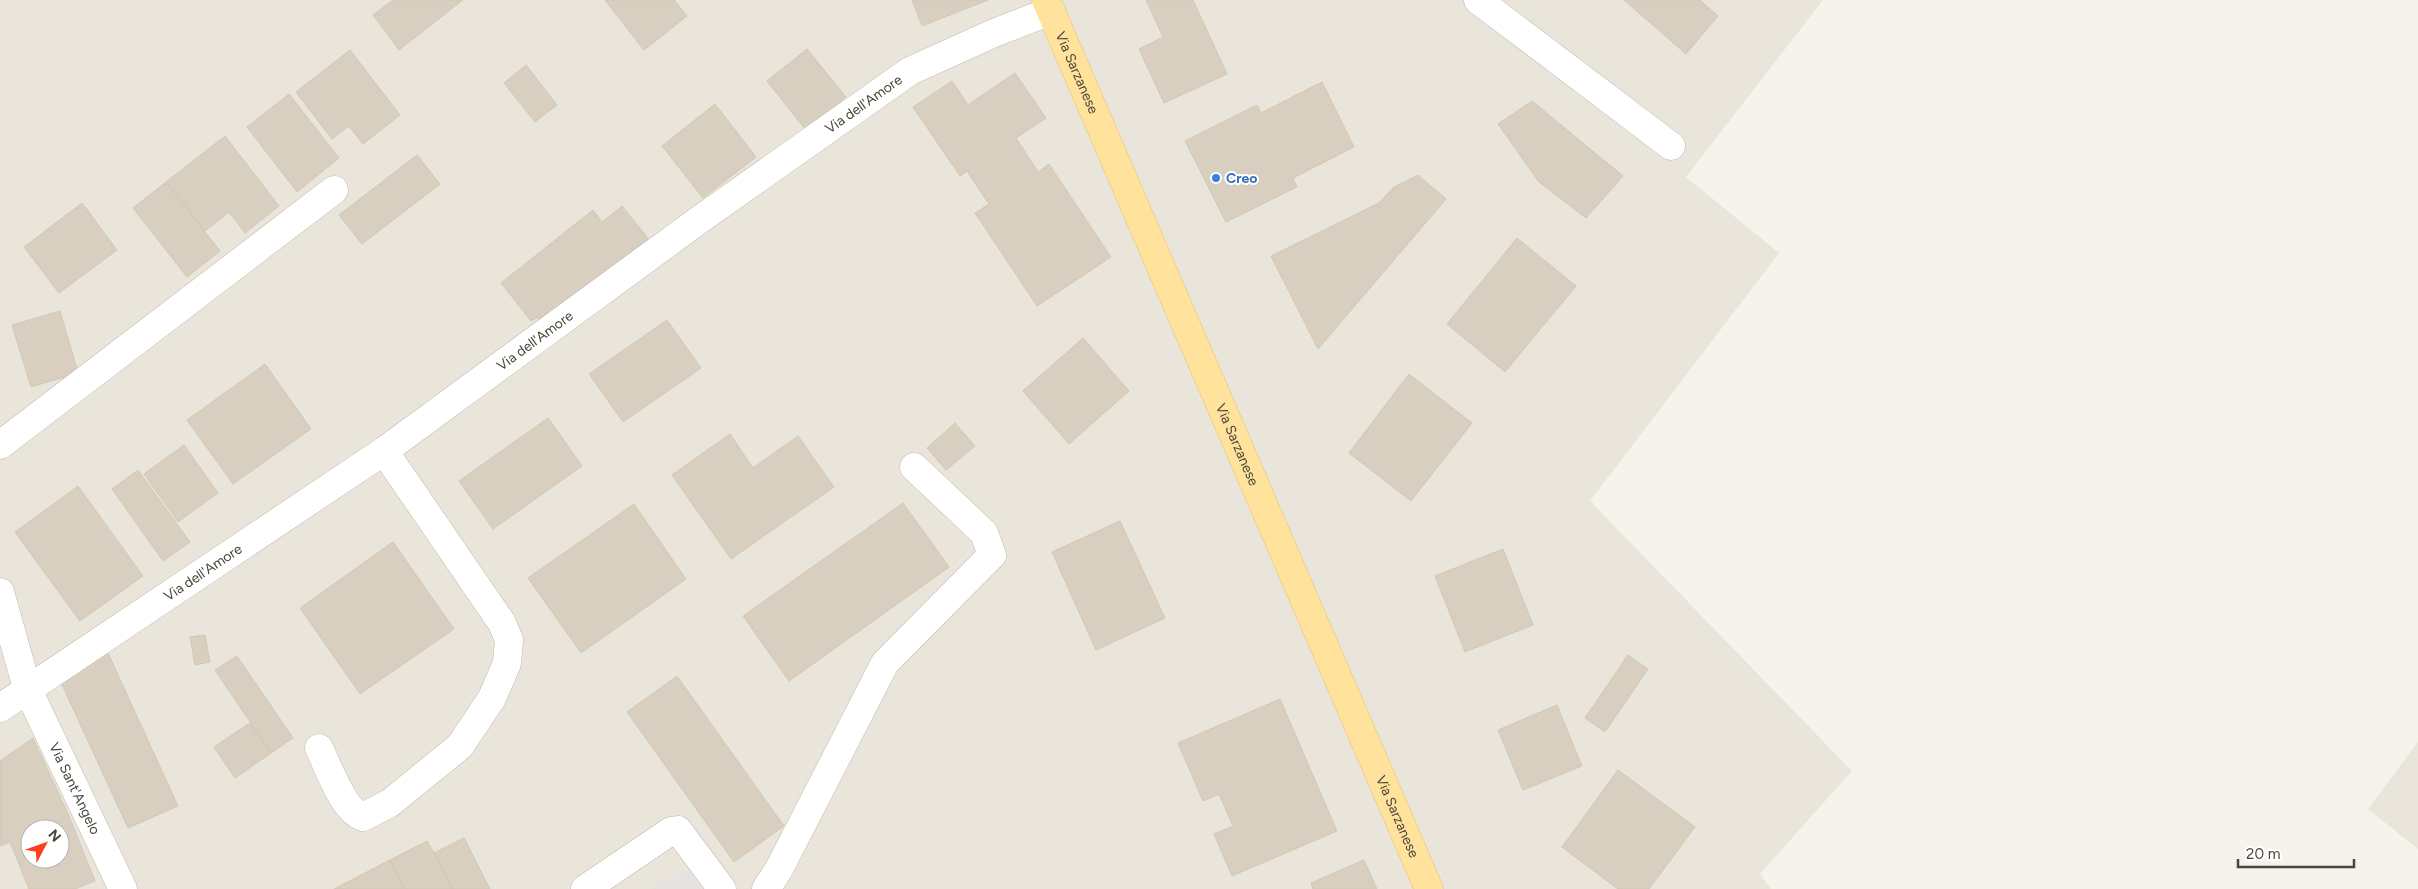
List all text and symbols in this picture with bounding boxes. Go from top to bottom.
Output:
street label: Via Sarzanese [1052,29,1102,117]
street label: Via dell'Amore [822,71,906,137]
place label: Creo [1226,170,1257,187]
marker: Creo [1210,172,1222,184]
street label: Via dell'Amore [494,307,577,374]
street label: Via Sarzanese [1212,401,1262,489]
street label: Via dell'Amore [161,540,246,605]
street label: Via Sant'Angelo [45,740,104,837]
street label: Via Sarzanese [1372,773,1423,861]
north arrow [20,819,70,869]
text: N [44,826,64,845]
scale bar [2238,836,2354,868]
text: 20 m [2246,845,2280,863]

